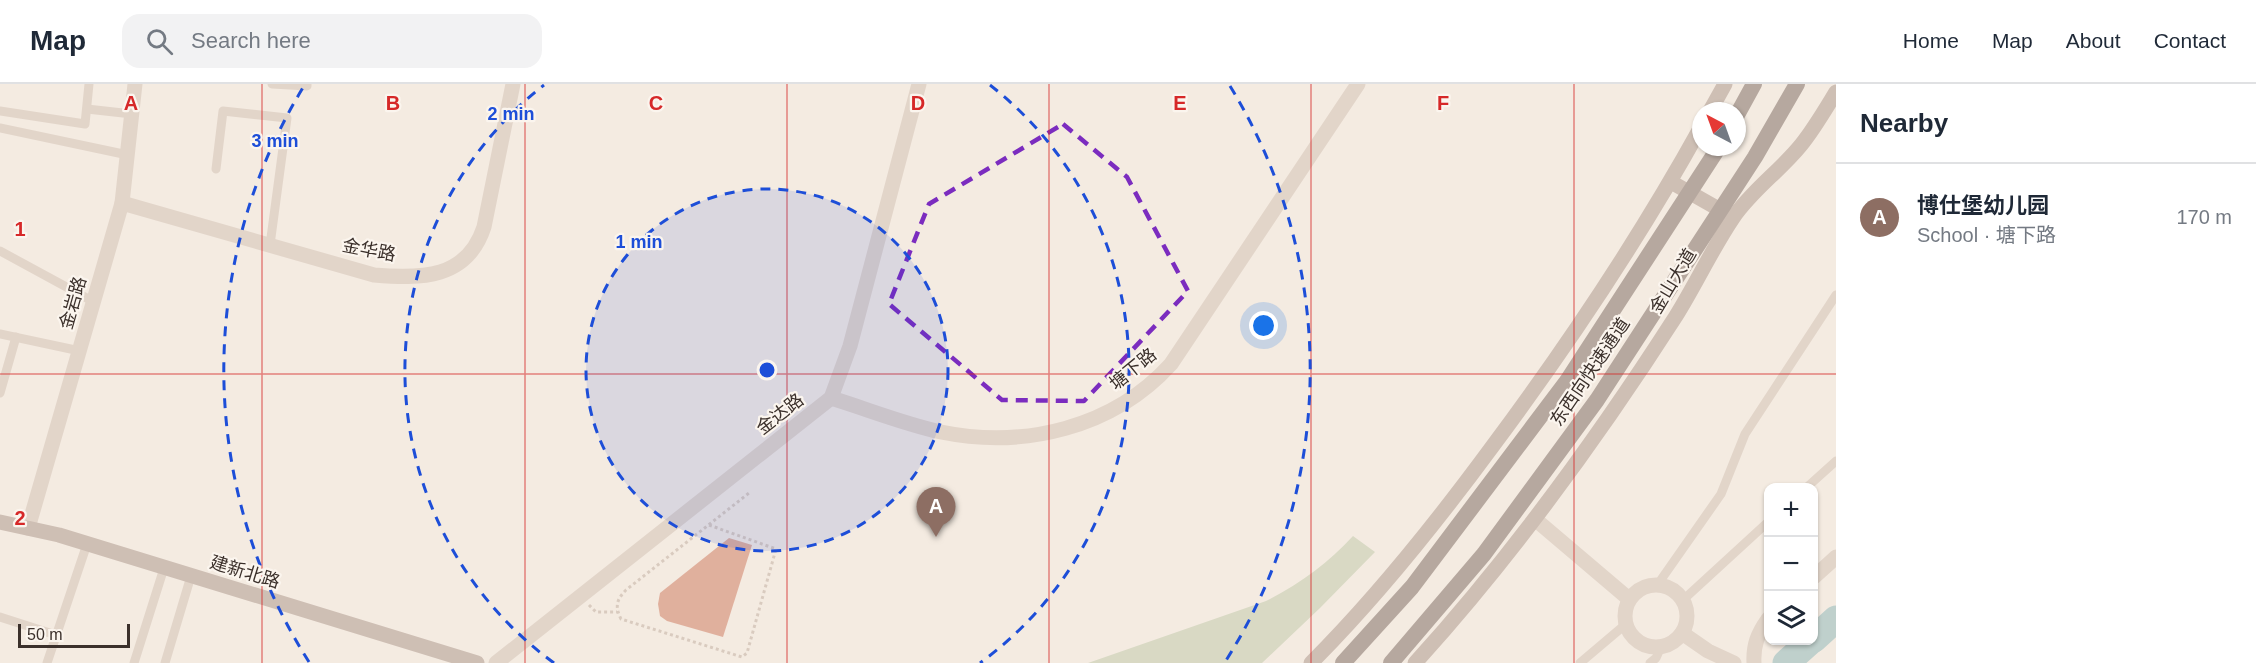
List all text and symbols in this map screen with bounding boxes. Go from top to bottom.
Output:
search box [122,14,542,68]
text: Map [30,25,86,56]
icon: search [143,25,176,58]
text: Search here [191,28,311,53]
text: Home [1903,29,1959,52]
text: Map [1992,29,2033,52]
text: About [2066,29,2121,52]
text: Contact [2154,29,2226,52]
text: A [124,92,138,114]
text: B [386,92,400,114]
text: C [649,92,663,114]
text: D [911,92,925,114]
text: E [1173,92,1187,114]
text: F [1437,92,1449,114]
north arrow [1692,102,1746,156]
text: 2 min [487,104,535,124]
text: Nearby [1860,108,1948,138]
text: 3 min [251,131,299,151]
text: 博仕堡幼儿园 [1917,193,2049,218]
text: A [1872,206,1887,228]
text: 170 m [2176,206,2232,228]
text: 1 [14,218,26,240]
text: School · 塘下路 [1917,224,2056,246]
text: 1 min [615,232,663,252]
street label: 金华路 [341,235,397,265]
street label: 金山大道 [1646,245,1700,317]
street label: 金岩路 [56,274,90,332]
your location [1249,311,1278,340]
street label: 东西向快速通道 [1546,314,1634,430]
street label: 塘下路 [1106,344,1160,394]
centre of rings [757,360,777,380]
street label: 金达路 [753,389,807,439]
map controls [1764,483,1818,645]
button: + [1764,483,1818,537]
pin: A [916,488,956,537]
text: 2 [14,507,26,529]
button: − [1764,537,1818,591]
street label: 建新北路 [208,552,282,592]
button: layers [1764,591,1818,645]
scale bar [18,621,130,648]
text: 50 m [27,626,63,643]

